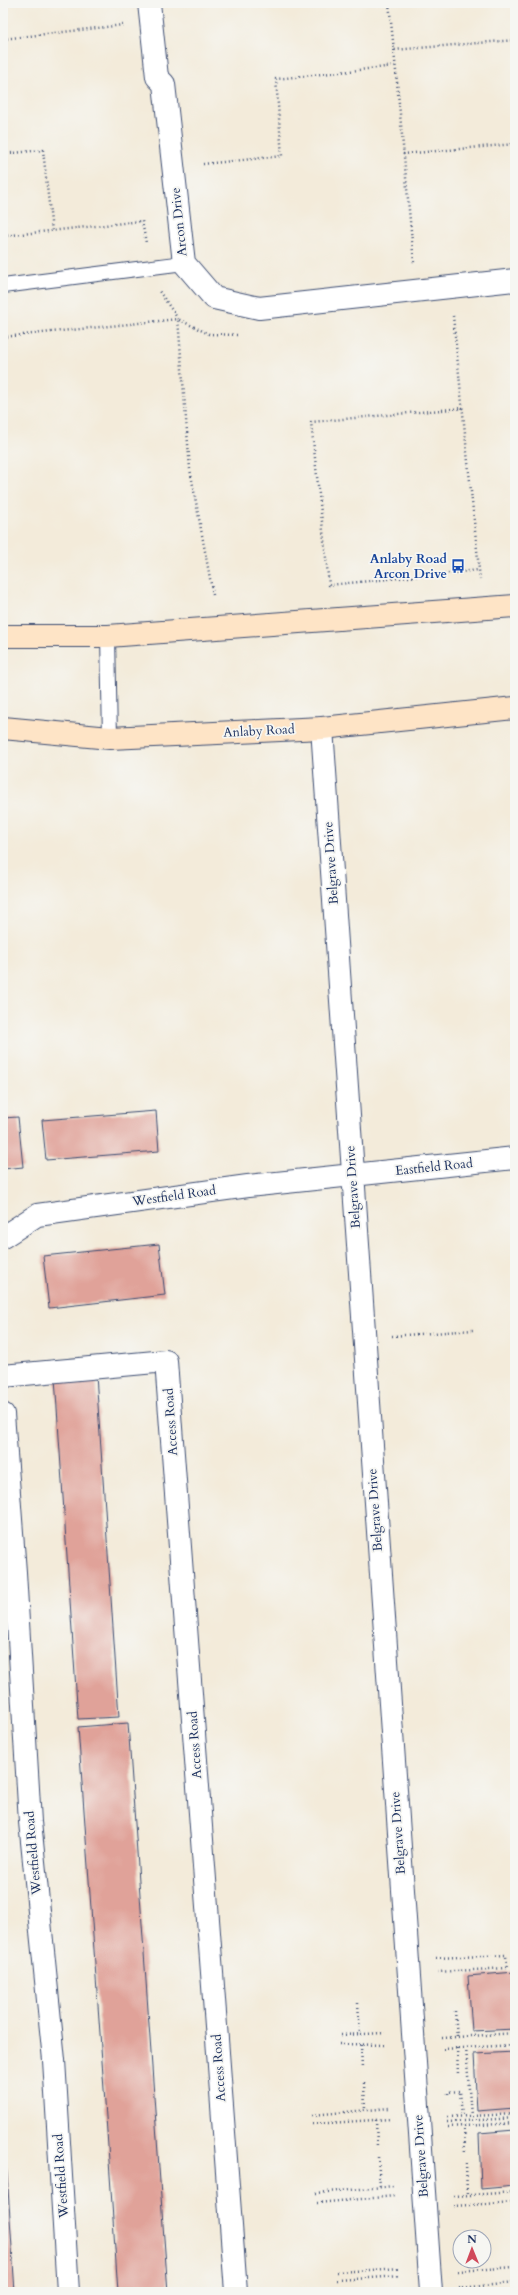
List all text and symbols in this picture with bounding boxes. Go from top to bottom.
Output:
street label: Arcon Drive [166,187,192,257]
place label: Anlaby Road Arcon Drive [370,550,448,583]
bus stop icon: Anlaby Road Arcon Drive [450,558,466,574]
street label: Anlaby Road [223,720,295,742]
street label: Belgrave Drive [319,821,343,905]
street label: Belgrave Drive [341,1145,365,1229]
street label: Eastfield Road [394,1154,474,1180]
street label: Westfield Road [130,1181,217,1211]
street label: Access Road [160,1387,182,1456]
street label: Belgrave Drive [363,1468,387,1552]
street label: Access Road [184,1710,206,1779]
street label: Belgrave Drive [386,1791,410,1875]
street label: Westfield Road [20,1810,46,1897]
street label: Access Road [208,2033,230,2102]
street label: Belgrave Drive [409,2114,433,2198]
street label: Westfield Road [49,2133,73,2220]
north arrow [452,2229,492,2269]
text: N [467,2232,477,2247]

